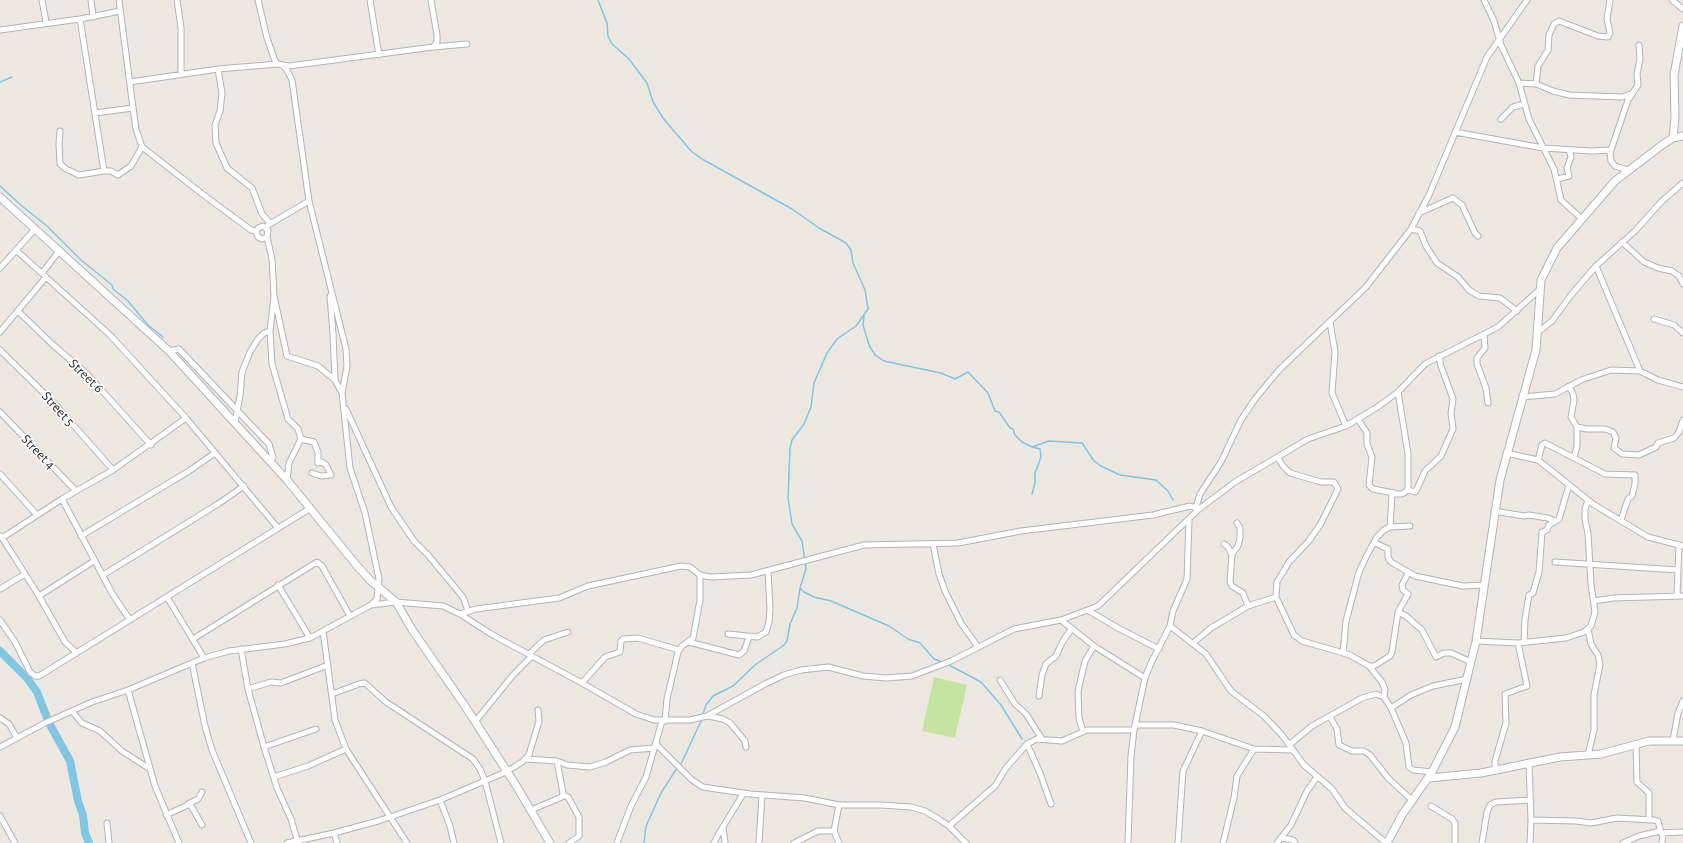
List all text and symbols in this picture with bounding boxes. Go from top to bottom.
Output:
street label: Street 6 [65,355,107,397]
street label: Street 5 [38,388,78,430]
street label: Street 4 [17,431,59,473]

